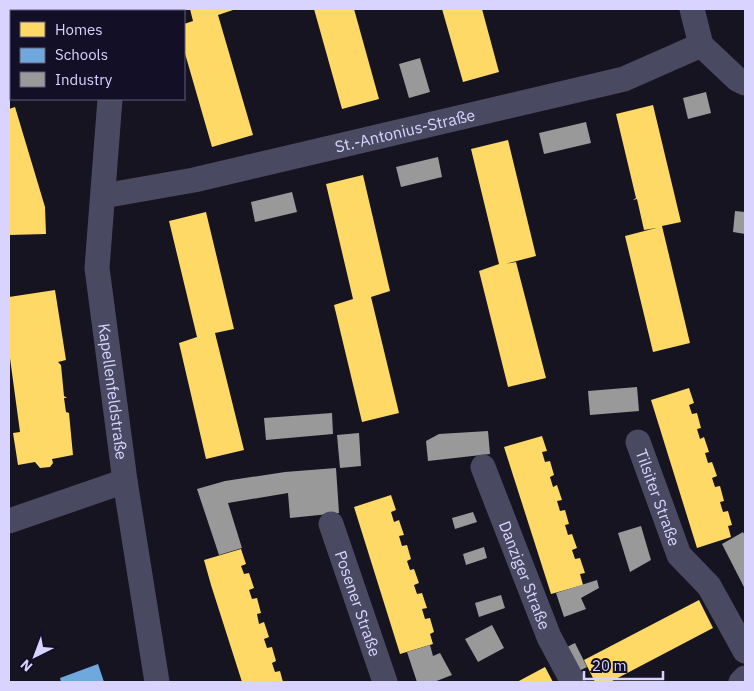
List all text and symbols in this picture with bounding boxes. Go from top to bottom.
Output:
legend [10,10,185,100]
text: Homes [55,20,103,39]
text: Schools [55,45,108,64]
text: Industry [55,70,113,89]
street label: St.-Antonius-Straße [333,104,477,157]
street label: Kapellenfeldstraße [94,322,132,461]
street label: Tilsiter Straße [631,446,685,549]
street label: Danziger Straße [495,518,555,633]
street label: Posener Straße [331,548,386,659]
north arrow [10,631,60,681]
scale bar [584,648,663,680]
text: N [17,656,36,676]
text: 20 m [592,656,627,675]

